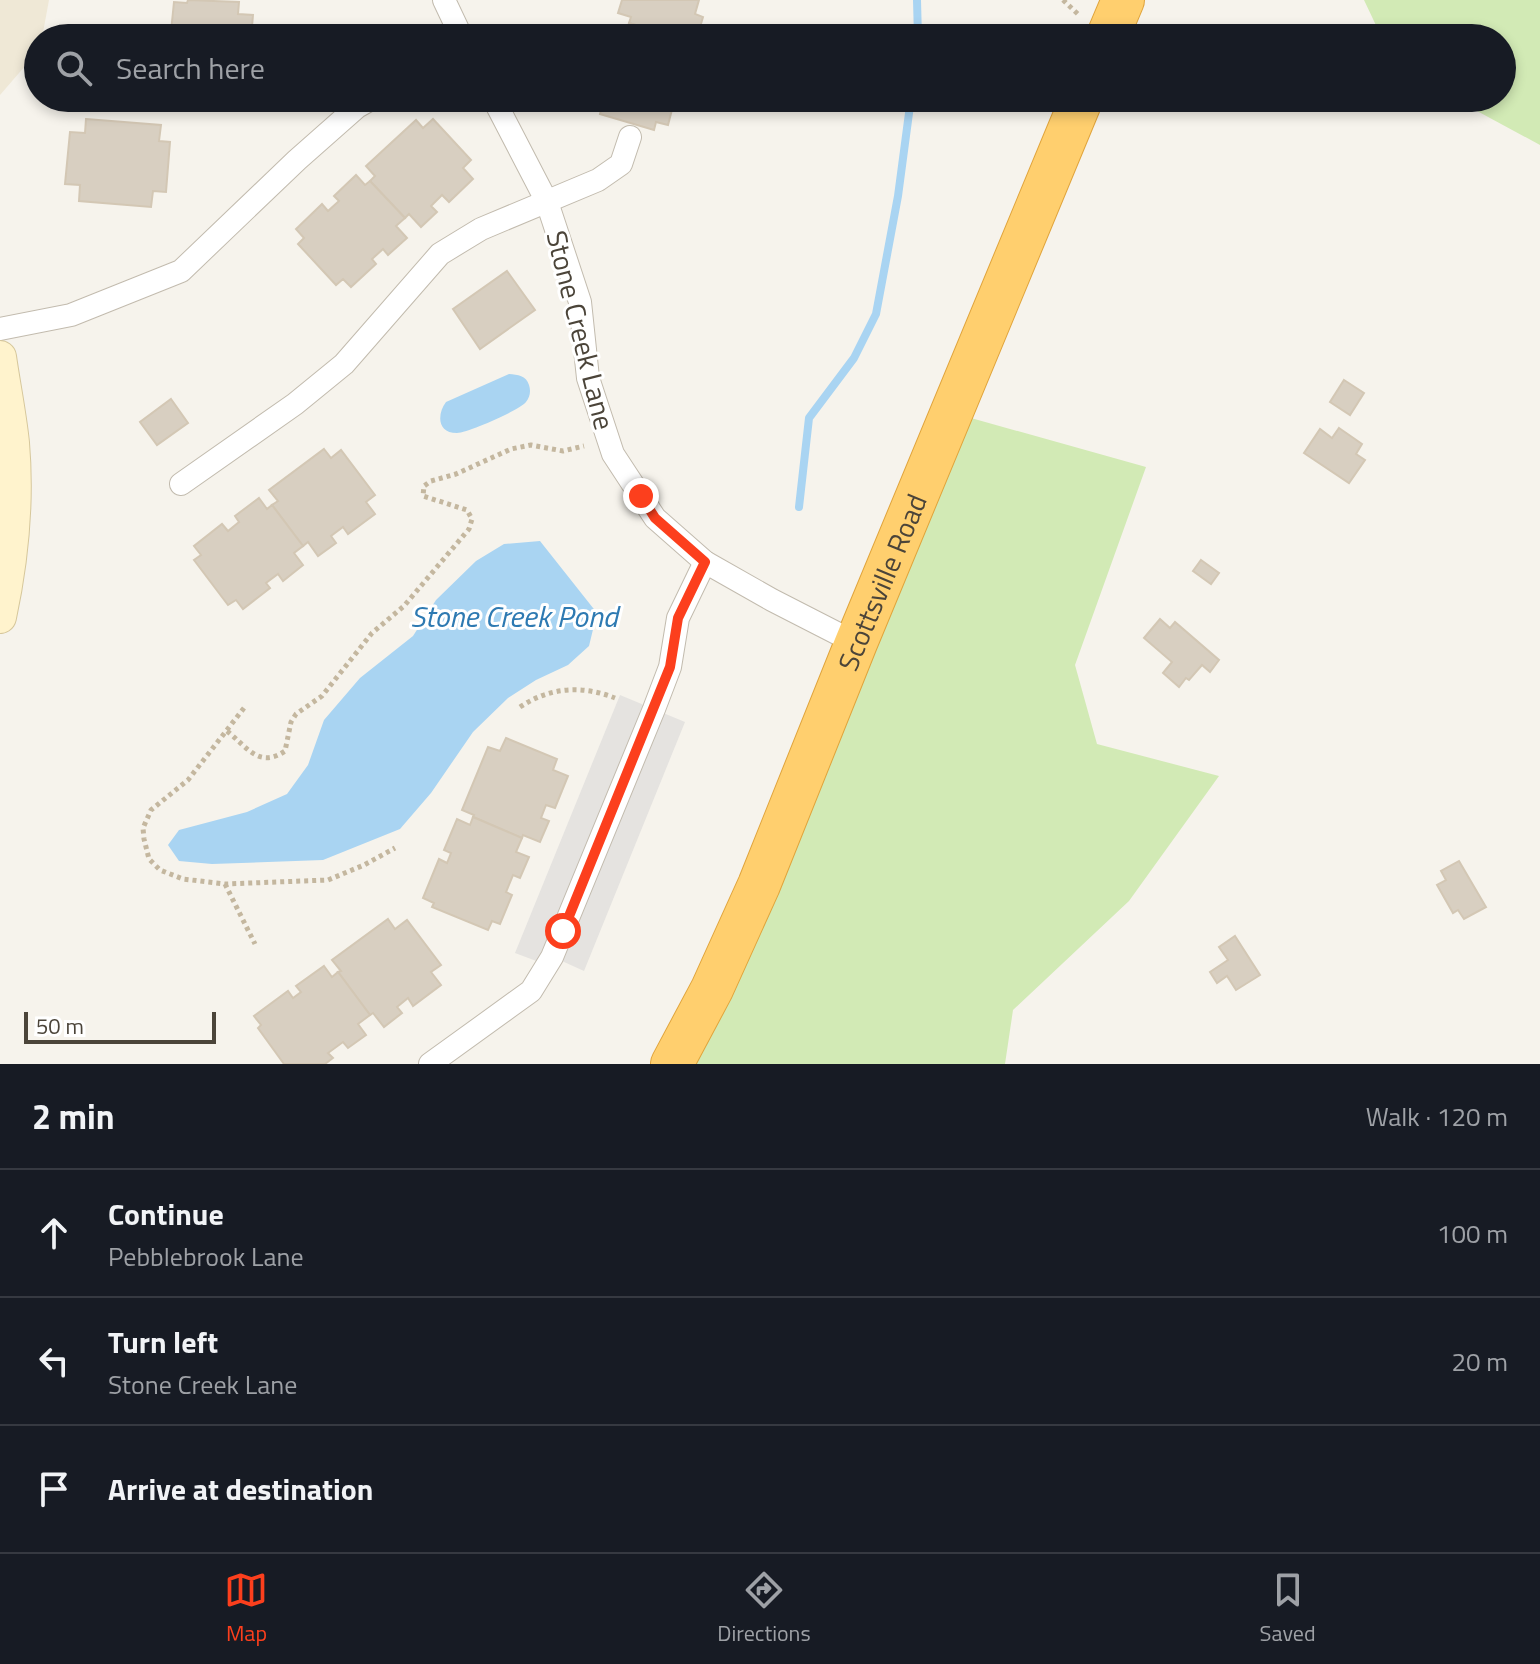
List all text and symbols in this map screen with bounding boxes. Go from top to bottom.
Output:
search box [24,24,1516,112]
text: Search here [116,45,265,91]
icon: search [52,46,96,90]
street label: Stone Creek Lane [535,226,627,434]
route end [623,478,659,514]
street label: Scottsville Road [826,487,937,677]
water label: Stone Creek Pond [410,593,621,639]
route start [545,913,581,949]
scale bar [24,1008,216,1044]
text: 50 m [36,1009,84,1043]
text: 2 min [32,1090,115,1142]
text: Walk · 120 m [1366,1097,1508,1136]
text: Continue [108,1191,224,1237]
icon: ahead [32,1211,76,1255]
text: 100 m [1437,1214,1508,1253]
text: Pebblebrook Lane [108,1237,304,1276]
text: Turn left [108,1319,218,1365]
icon: left [32,1339,76,1383]
text: 20 m [1451,1342,1508,1381]
text: Stone Creek Lane [108,1365,297,1404]
text: Arrive at destination [108,1466,373,1512]
icon: arrive [32,1467,76,1511]
tab: Map [224,1568,268,1650]
tab: Directions [717,1568,811,1650]
tab: Saved [1260,1568,1316,1650]

